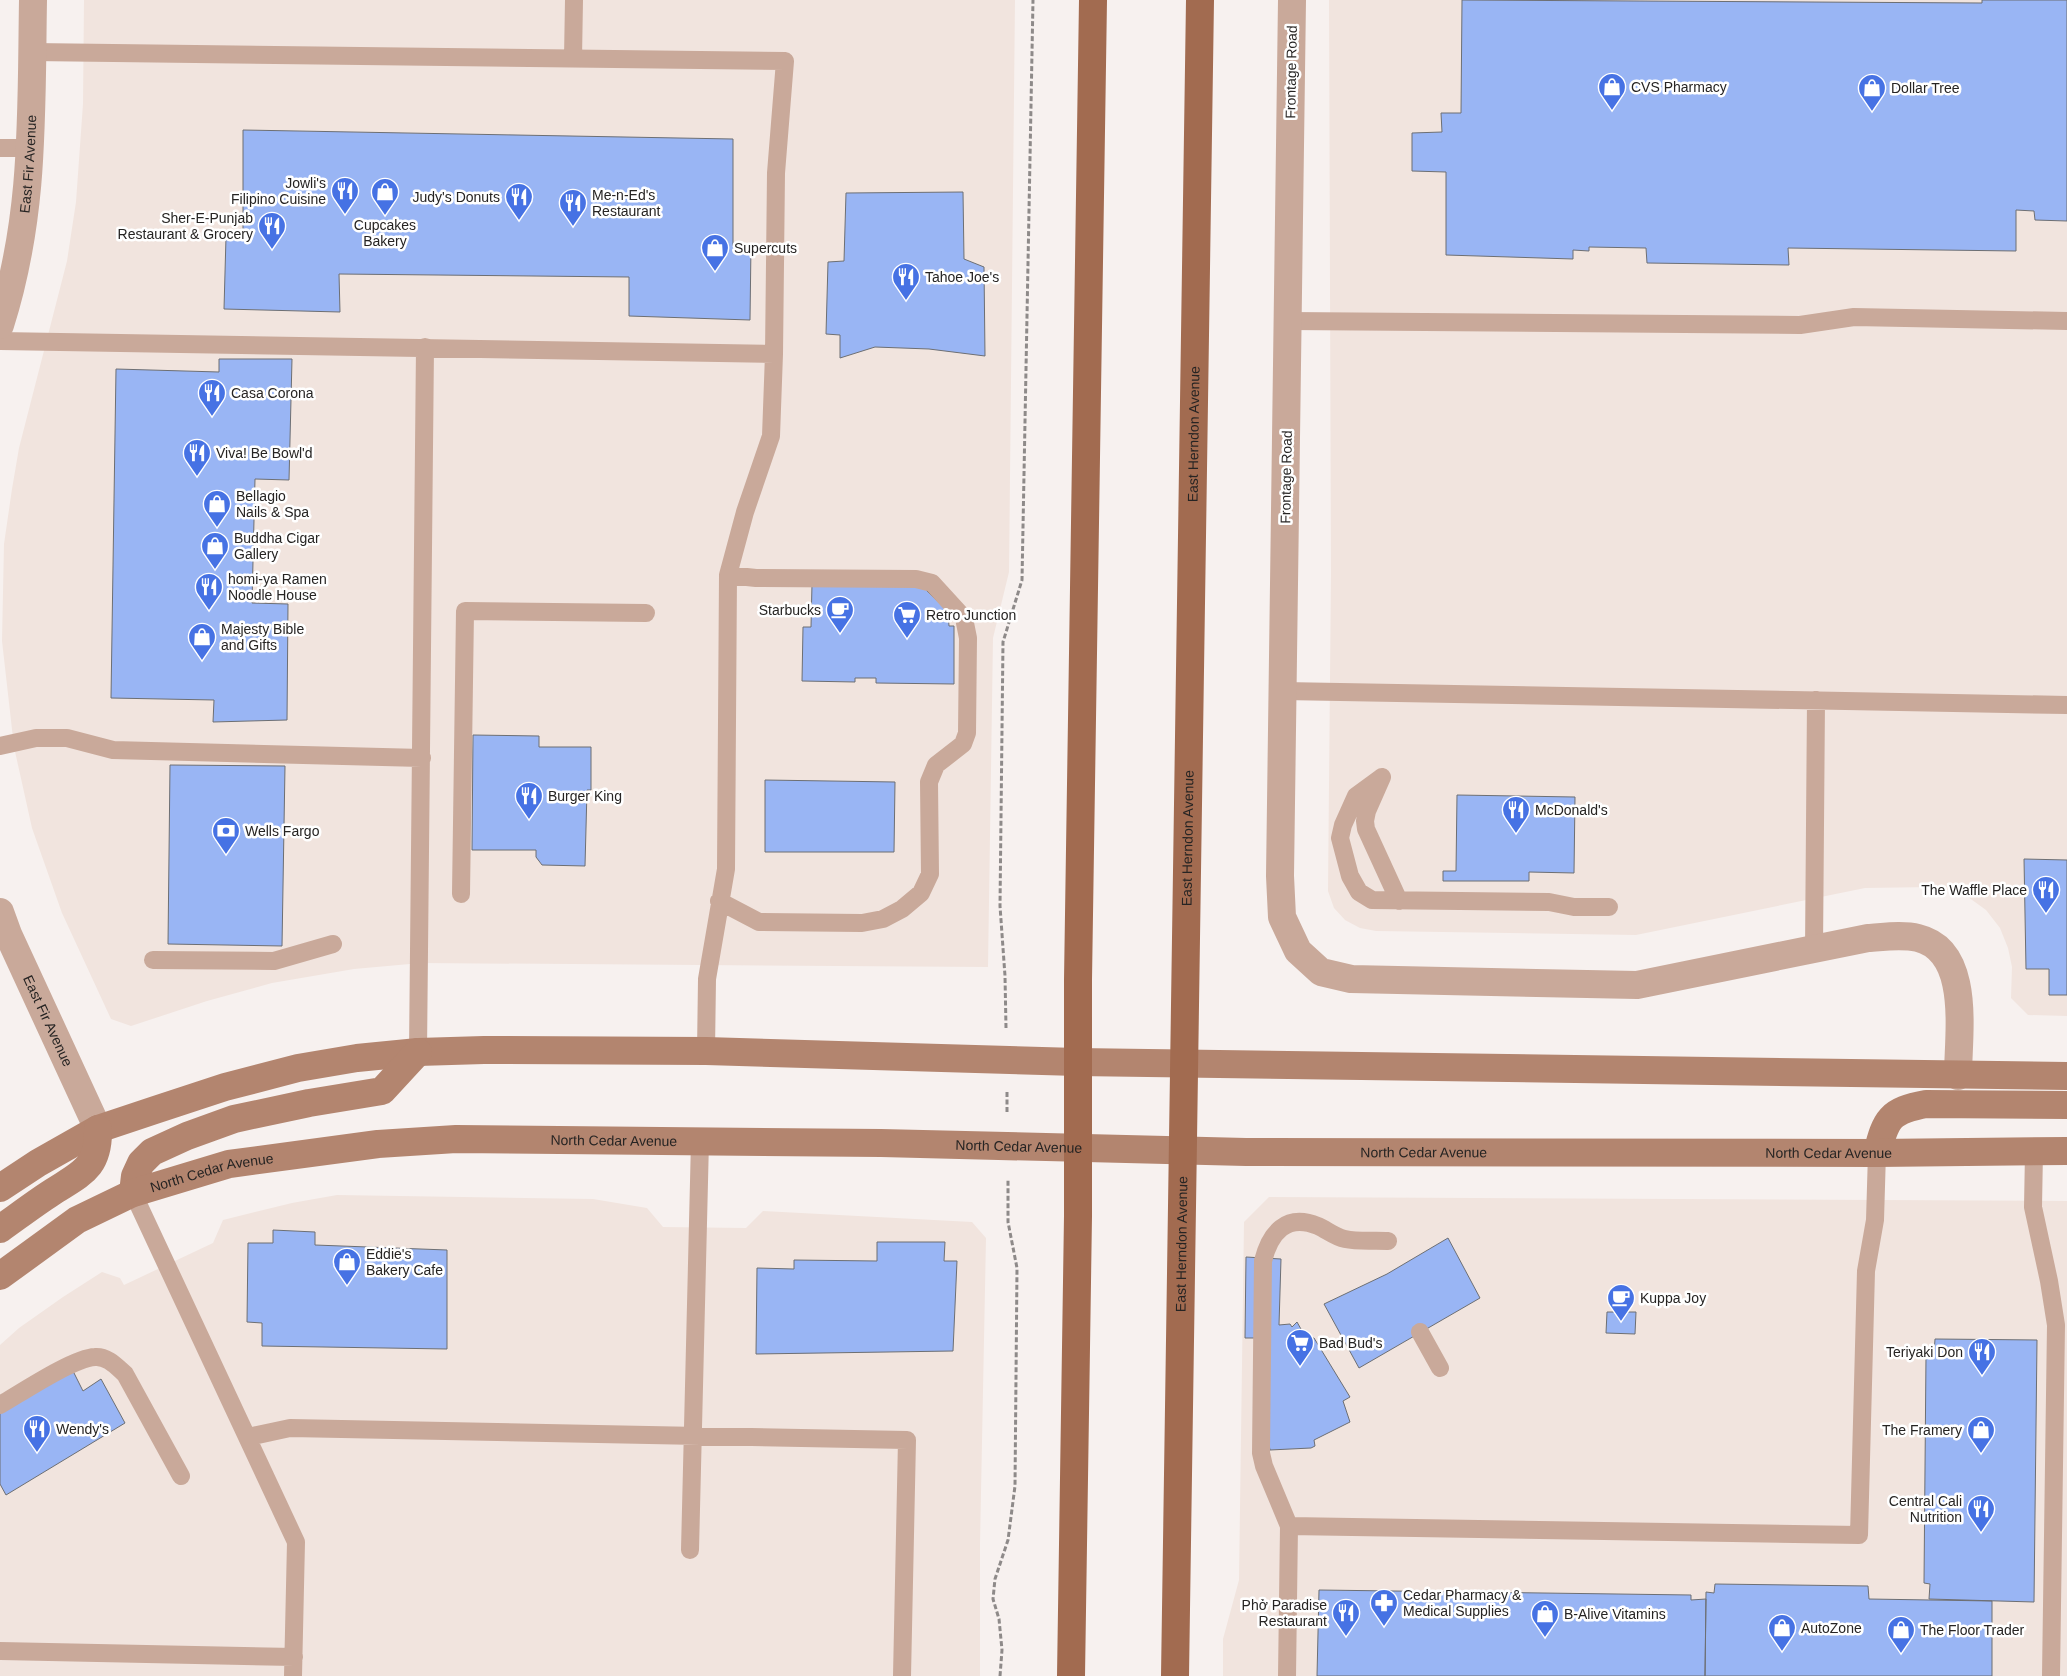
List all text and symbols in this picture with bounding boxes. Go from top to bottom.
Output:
street label: Frontage Road [1282,25,1300,119]
shop icon: CVS Pharmacy [1597,72,1627,111]
shop icon: Dollar Tree [1857,73,1887,112]
place label: CVS Pharmacy [1631,79,1727,95]
place label: Dollar Tree [1891,80,1960,96]
street label: East Fir Avenue [16,114,39,214]
place label: Jowli's Filipino Cuisine [231,175,326,207]
restaurant icon: Jowli's Filipino Cuisine [330,176,360,215]
shop icon: Cupcakes Bakery [370,177,400,216]
restaurant icon: Judy's Donuts [504,182,534,221]
place label: Me-n-Ed's Restaurant [592,187,661,219]
restaurant icon: Me-n-Ed's Restaurant [558,188,588,227]
place label: Judy's Donuts [413,189,500,205]
place label: Sher-E-Punjab Restaurant & Grocery [118,210,253,242]
restaurant icon: Sher-E-Punjab Restaurant & Grocery [257,211,287,250]
place label: Cupcakes Bakery [354,217,416,249]
shop icon: Supercuts [700,233,730,272]
place label: Supercuts [734,240,797,256]
restaurant icon: Tahoe Joe's [891,262,921,301]
place label: Tahoe Joe's [925,269,999,285]
street label: East Herndon Avenue [1185,366,1203,502]
restaurant icon: Casa Corona [197,378,227,417]
place label: Casa Corona [231,385,314,401]
street label: Frontage Road [1277,430,1295,524]
restaurant icon: Viva! Be Bowl'd [182,438,212,477]
place label: Viva! Be Bowl'd [216,445,313,461]
place label: Bellagio Nails & Spa [236,488,309,520]
shop icon: Bellagio Nails & Spa [202,489,232,528]
place label: Buddha Cigar Gallery [234,530,320,562]
shop icon: Buddha Cigar Gallery [200,531,230,570]
place label: homi-ya Ramen Noodle House [228,571,327,603]
restaurant icon: homi-ya Ramen Noodle House [194,572,224,611]
cafe icon: Starbucks [825,595,855,634]
supermarket icon: Retro Junction [892,600,922,639]
place label: Starbucks [759,602,821,618]
place label: Retro Junction [926,607,1016,623]
place label: Majesty Bible and Gifts [221,621,304,653]
shop icon: Majesty Bible and Gifts [187,622,217,661]
street label: East Herndon Avenue [1178,770,1197,906]
restaurant icon: Burger King [514,781,544,820]
place label: Burger King [548,788,622,804]
restaurant icon: McDonald's [1501,795,1531,834]
place label: McDonald's [1535,802,1608,818]
bank icon: Wells Fargo [211,816,241,855]
place label: Wells Fargo [245,823,320,839]
restaurant icon: The Waffle Place [2031,875,2061,914]
place label: The Waffle Place [1921,882,2027,898]
street label: East Fir Avenue [20,973,76,1069]
street label: North Cedar Avenue [550,1132,677,1149]
street label: North Cedar Avenue [955,1137,1083,1156]
street label: North Cedar Avenue [1360,1144,1487,1160]
street label: North Cedar Avenue [1765,1145,1892,1161]
street label: North Cedar Avenue [148,1150,275,1195]
street label: East Herndon Avenue [1172,1176,1190,1312]
place label: Eddie's Bakery Cafe [366,1246,443,1278]
shop icon: Eddie's Bakery Cafe [332,1247,362,1286]
cafe icon: Kuppa Joy [1606,1283,1636,1322]
place label: Kuppa Joy [1640,1290,1706,1306]
supermarket icon: Bad Bud's [1285,1328,1315,1367]
place label: Bad Bud's [1319,1335,1382,1351]
restaurant icon: Teriyaki Don [1967,1337,1997,1376]
place label: Teriyaki Don [1886,1344,1963,1360]
restaurant icon: Wendy's [22,1414,52,1453]
shop icon: The Framery [1966,1415,1996,1454]
place label: Wendy's [56,1421,109,1437]
place label: The Framery [1882,1422,1962,1438]
place label: Central Cali Nutrition [1889,1493,1962,1525]
restaurant icon: Central Cali Nutrition [1966,1494,1996,1533]
place label: Cedar Pharmacy & Medical Supplies [1403,1587,1522,1619]
pharmacy icon: Cedar Pharmacy & Medical Supplies [1369,1588,1399,1627]
place label: Phở Paradise Restaurant [1242,1597,1327,1629]
restaurant icon: Phở Paradise Restaurant [1331,1598,1361,1637]
shop icon: B-Alive Vitamins [1530,1599,1560,1638]
place label: B-Alive Vitamins [1564,1606,1666,1622]
shop icon: AutoZone [1767,1613,1797,1652]
shop icon: The Floor Trader [1886,1615,1916,1654]
place label: AutoZone [1801,1620,1862,1636]
place label: The Floor Trader [1920,1622,2025,1638]

